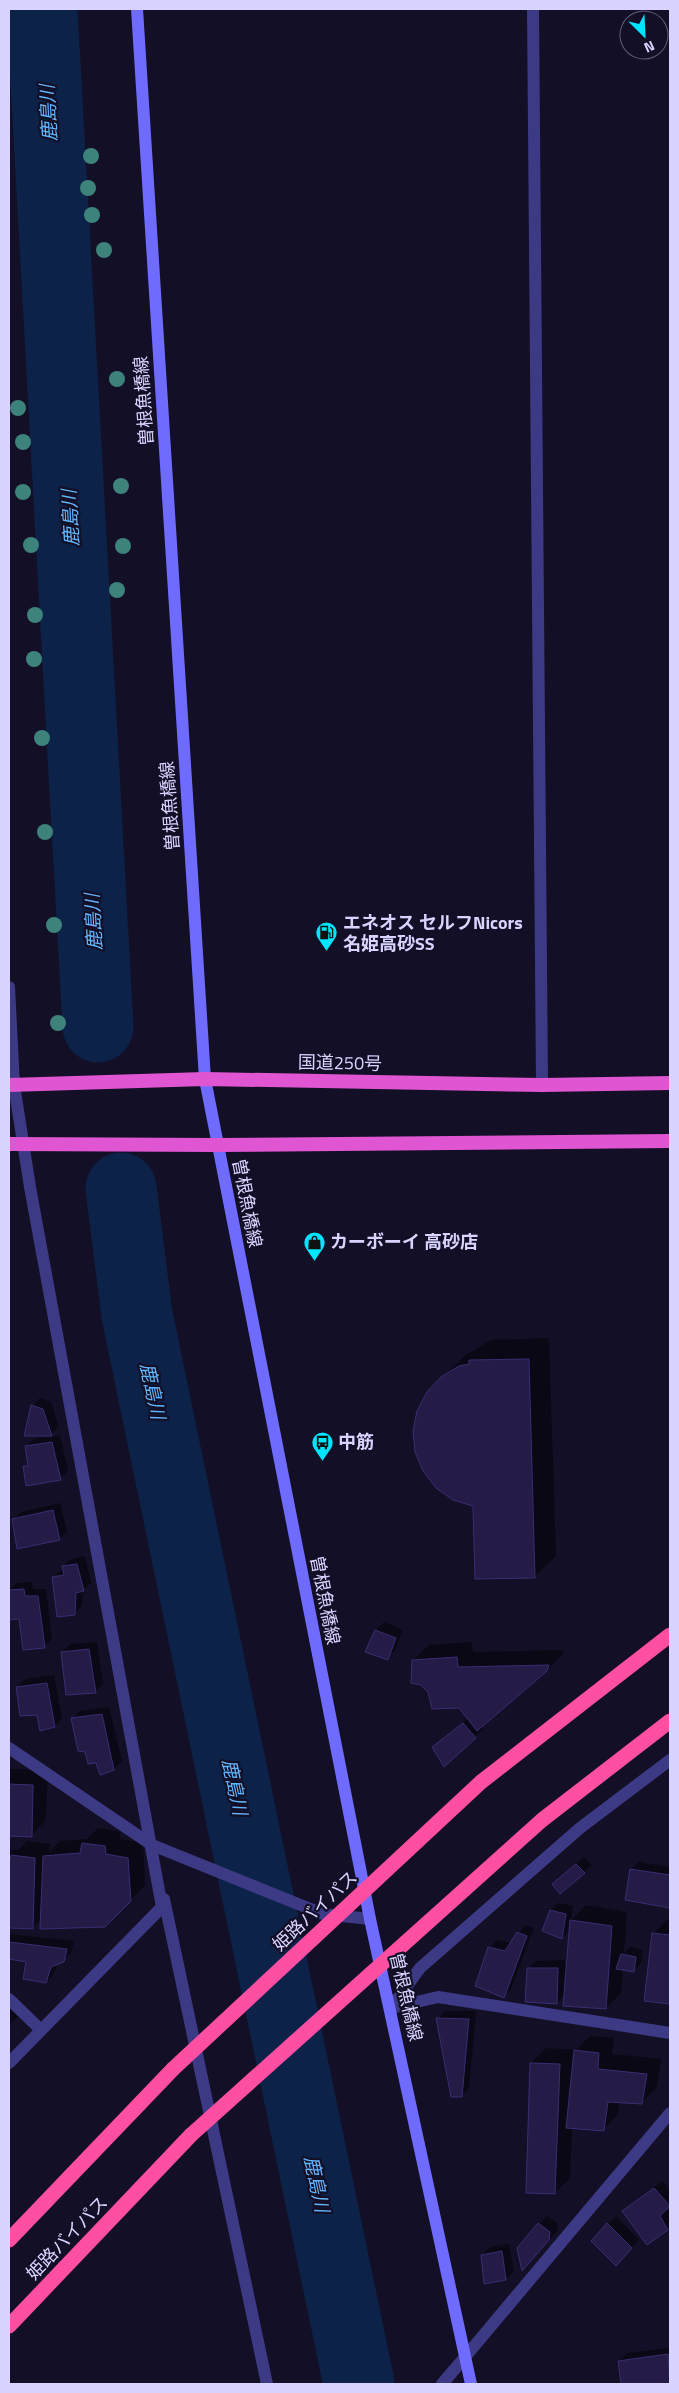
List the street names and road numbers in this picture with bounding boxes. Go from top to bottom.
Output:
street label: 曽根魚橋線 [127,355,160,447]
street label: 曽根魚橋線 [153,760,186,852]
street label: 国道250号 [298,1048,382,1077]
street label: 曽根魚橋線 [226,1156,269,1250]
street label: 曽根魚橋線 [304,1553,347,1647]
street label: 姫路バイパス [266,1864,363,1957]
street label: 曽根魚橋線 [383,1950,430,2044]
street label: 姫路バイパス [20,2190,114,2286]

